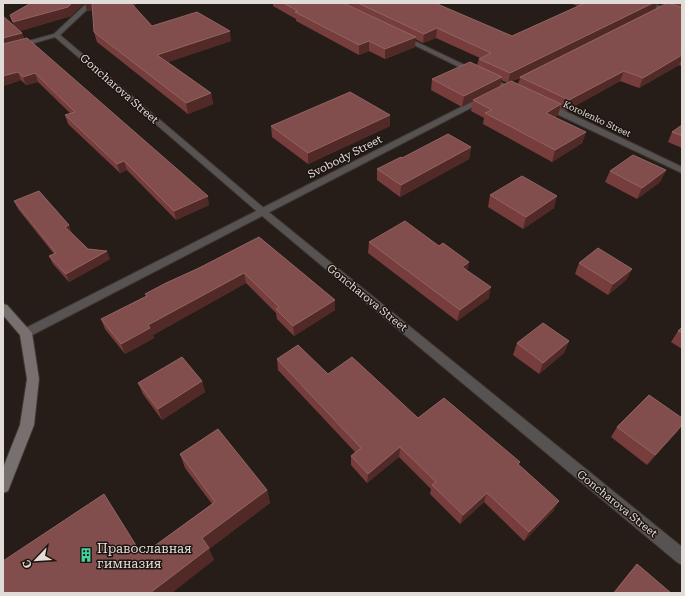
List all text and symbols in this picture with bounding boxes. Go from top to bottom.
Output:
street label: Goncharova Street [77,52,161,126]
street label: Korolenko Street [562,99,633,139]
street label: Svobody Street [306,133,384,181]
street label: Goncharova Street [324,262,410,334]
street label: Goncharova Street [574,468,660,540]
north arrow [16,540,56,580]
place label: Православная гимназия [97,541,192,571]
building icon: Православная гимназия [78,547,94,563]
text: С [20,558,35,570]

